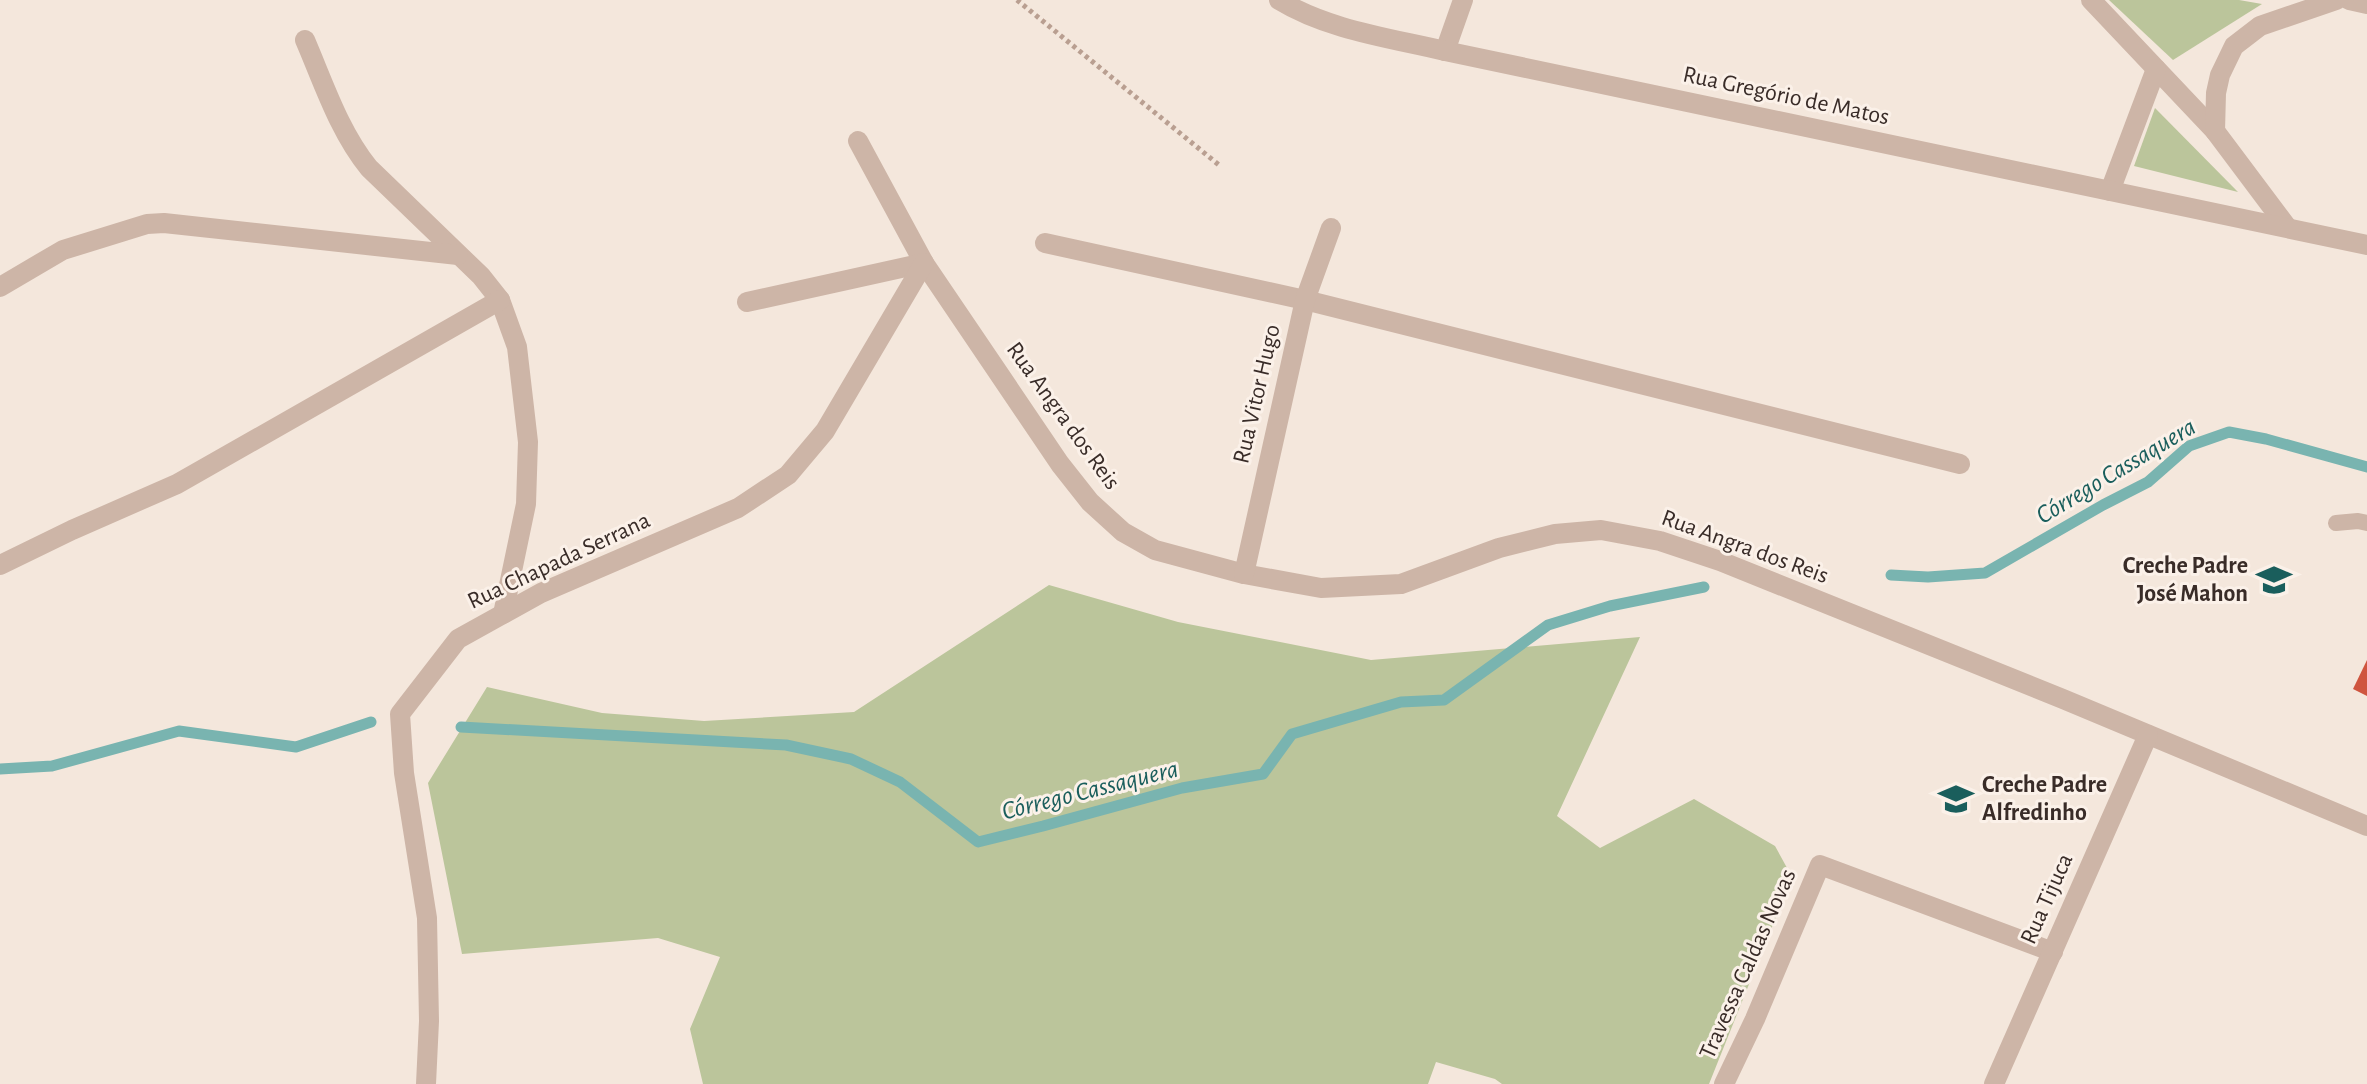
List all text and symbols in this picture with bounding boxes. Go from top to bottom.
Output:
street label: Rua Gregório de Matos [1681,62,1891,130]
street label: Rua Vitor Hugo [1229,322,1285,466]
street label: Rua Angra dos Reis [1002,338,1124,494]
water label: Córrego Cassaquera [2032,413,2200,529]
street label: Rua Angra dos Reis [1658,506,1832,588]
street label: Rua Chapada Serrana [464,508,654,614]
place label: Creche Padre José Mahon [2123,554,2248,606]
school or university icon: Creche Padre José Mahon [2255,561,2293,599]
water label: Córrego Cassaquera [999,756,1181,824]
place label: Creche Padre Alfredinho [1982,773,2107,825]
school or university icon: Creche Padre Alfredinho [1937,780,1975,818]
street label: Rua Tijuca [2016,850,2078,948]
street label: Travessa Caldas Novas [1695,865,1801,1063]

